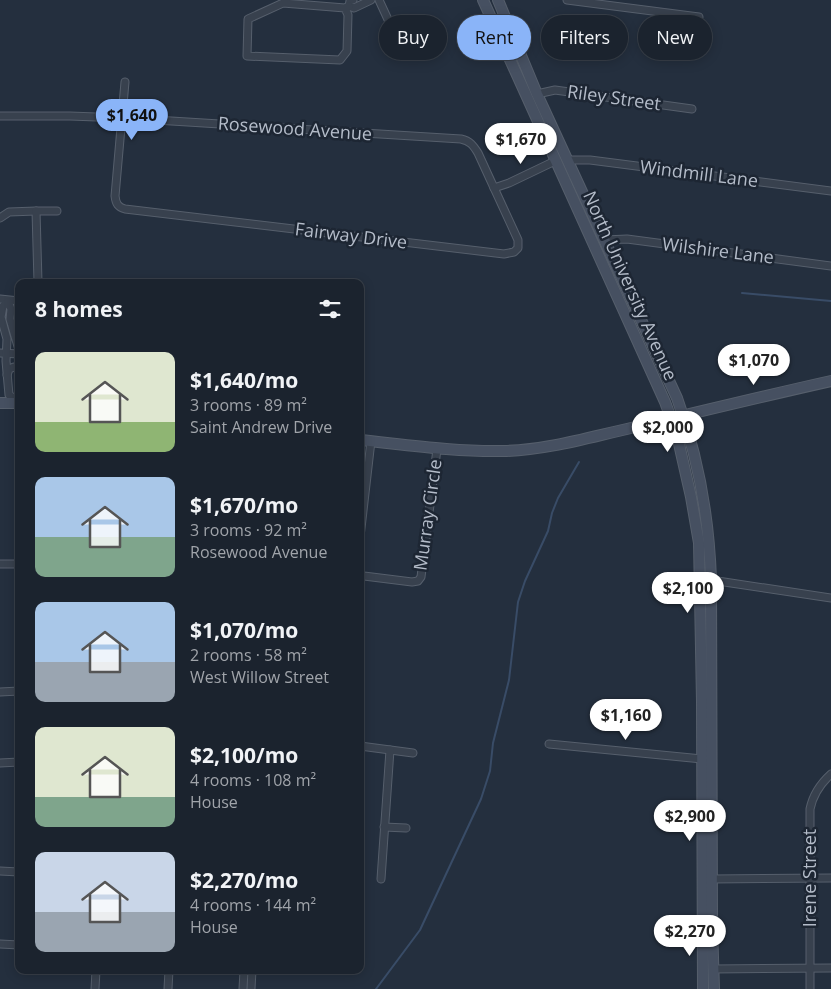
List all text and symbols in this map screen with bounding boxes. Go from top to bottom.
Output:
chip: Buy [379,15,447,60]
chip: Rent [457,15,531,60]
chip: Filters [541,15,628,60]
chip: New [638,15,712,60]
street label: Riley Street [566,79,662,115]
pin: $1,640 [91,98,173,141]
text: $1,640 [107,104,157,126]
street label: Rosewood Avenue [217,111,373,145]
pin: $1,670 [480,122,562,165]
text: $1,670 [496,128,546,150]
street label: Windmill Lane [639,154,760,192]
street label: North University Avenue [578,187,684,384]
street label: Fairway Drive [294,216,409,254]
street label: Wilshire Lane [661,231,775,269]
text: 8 homes [35,295,123,323]
icon: filters [316,295,344,323]
pin: $1,070 [713,344,795,386]
text: $1,070 [729,349,779,371]
text: $1,640/mo [190,366,298,394]
icon: home [75,372,135,432]
text: 3 rooms · 89 m² [190,394,307,416]
pin: $2,000 [627,410,709,453]
text: Saint Andrew Drive [190,416,332,438]
text: $2,000 [643,416,693,438]
street label: Murray Circle [407,458,447,572]
text: $1,670/mo [190,491,298,519]
icon: home [75,497,135,557]
text: 3 rooms · 92 m² [190,519,307,541]
text: Rosewood Avenue [190,541,327,563]
pin: $2,100 [647,572,729,614]
text: $2,100 [663,577,713,599]
text: $1,070/mo [190,616,298,644]
icon: home [75,622,135,682]
text: 2 rooms · 58 m² [190,644,307,666]
text: West Willow Street [190,666,329,688]
pin: $1,160 [585,698,667,741]
text: $1,160 [601,704,651,726]
text: $2,100/mo [190,741,298,769]
icon: home [75,747,135,807]
text: 4 rooms · 108 m² [190,769,316,791]
text: House [190,791,238,813]
pin: $2,900 [649,800,731,842]
text: $2,900 [665,805,715,827]
street label: Irene Street [797,829,821,927]
text: $2,270/mo [190,866,298,894]
icon: home [75,872,135,932]
text: 4 rooms · 144 m² [190,894,316,916]
pin: $2,270 [649,914,731,957]
text: House [190,916,238,938]
text: $2,270 [665,920,715,942]

